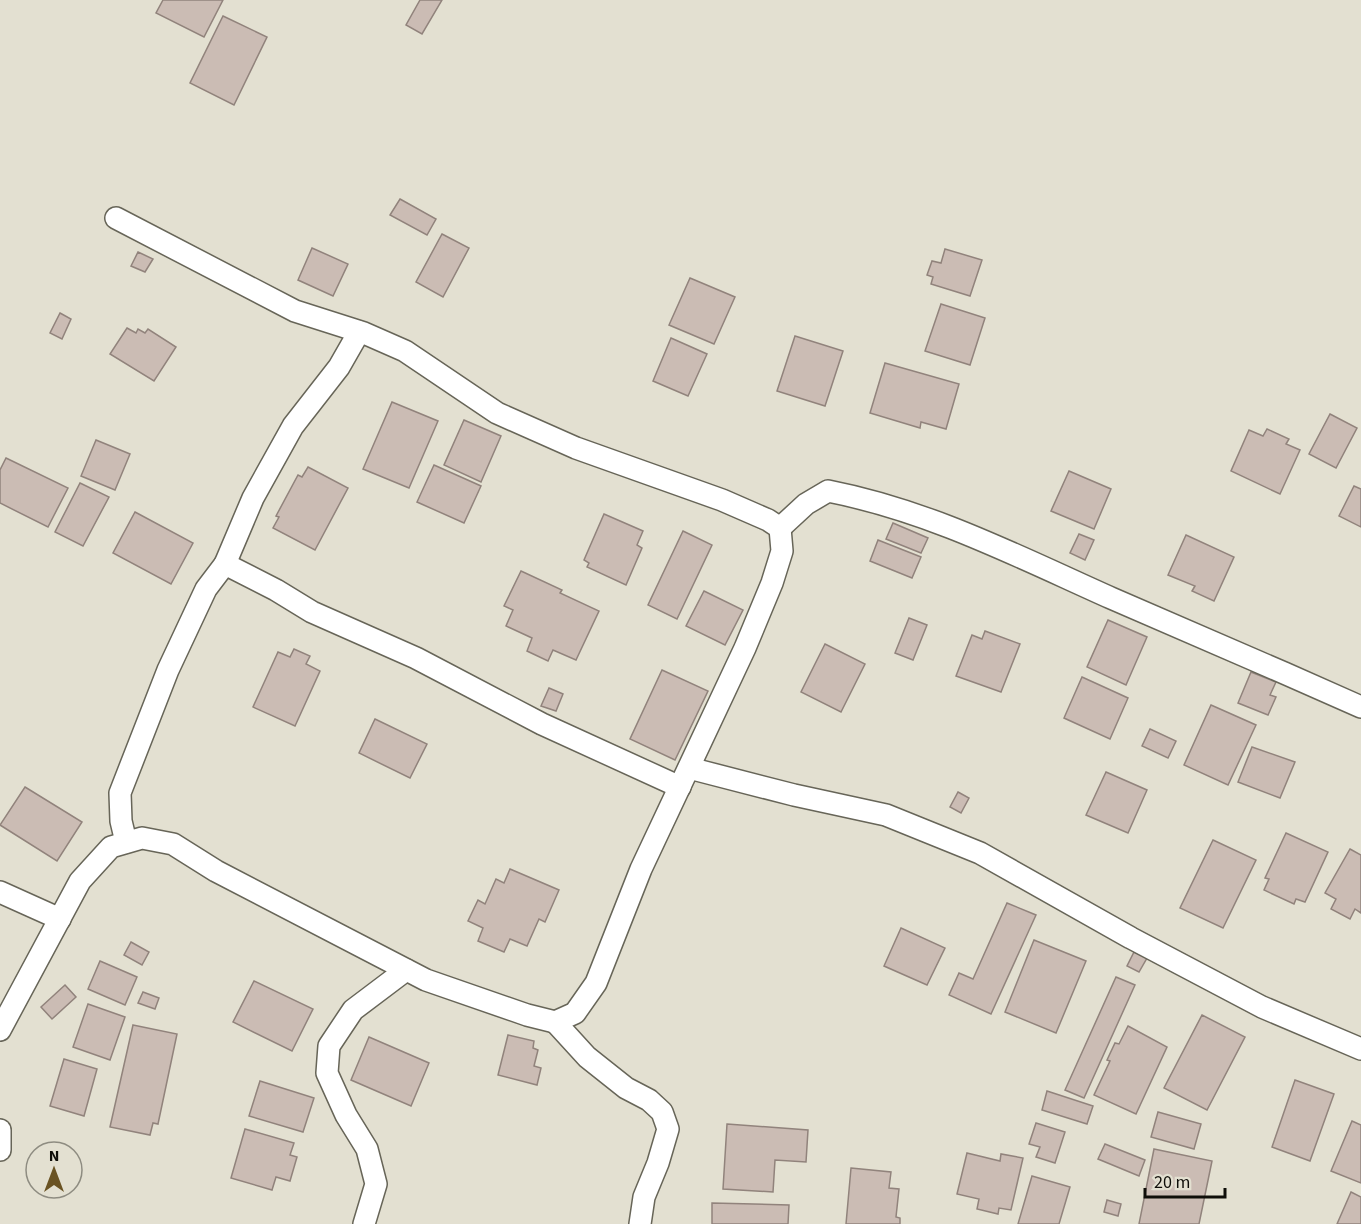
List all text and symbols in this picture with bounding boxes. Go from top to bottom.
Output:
north arrow [24,1140,84,1200]
text: N [49,1145,59,1167]
scale bar [1145,1161,1224,1199]
text: 20 m [1154,1170,1190,1195]

